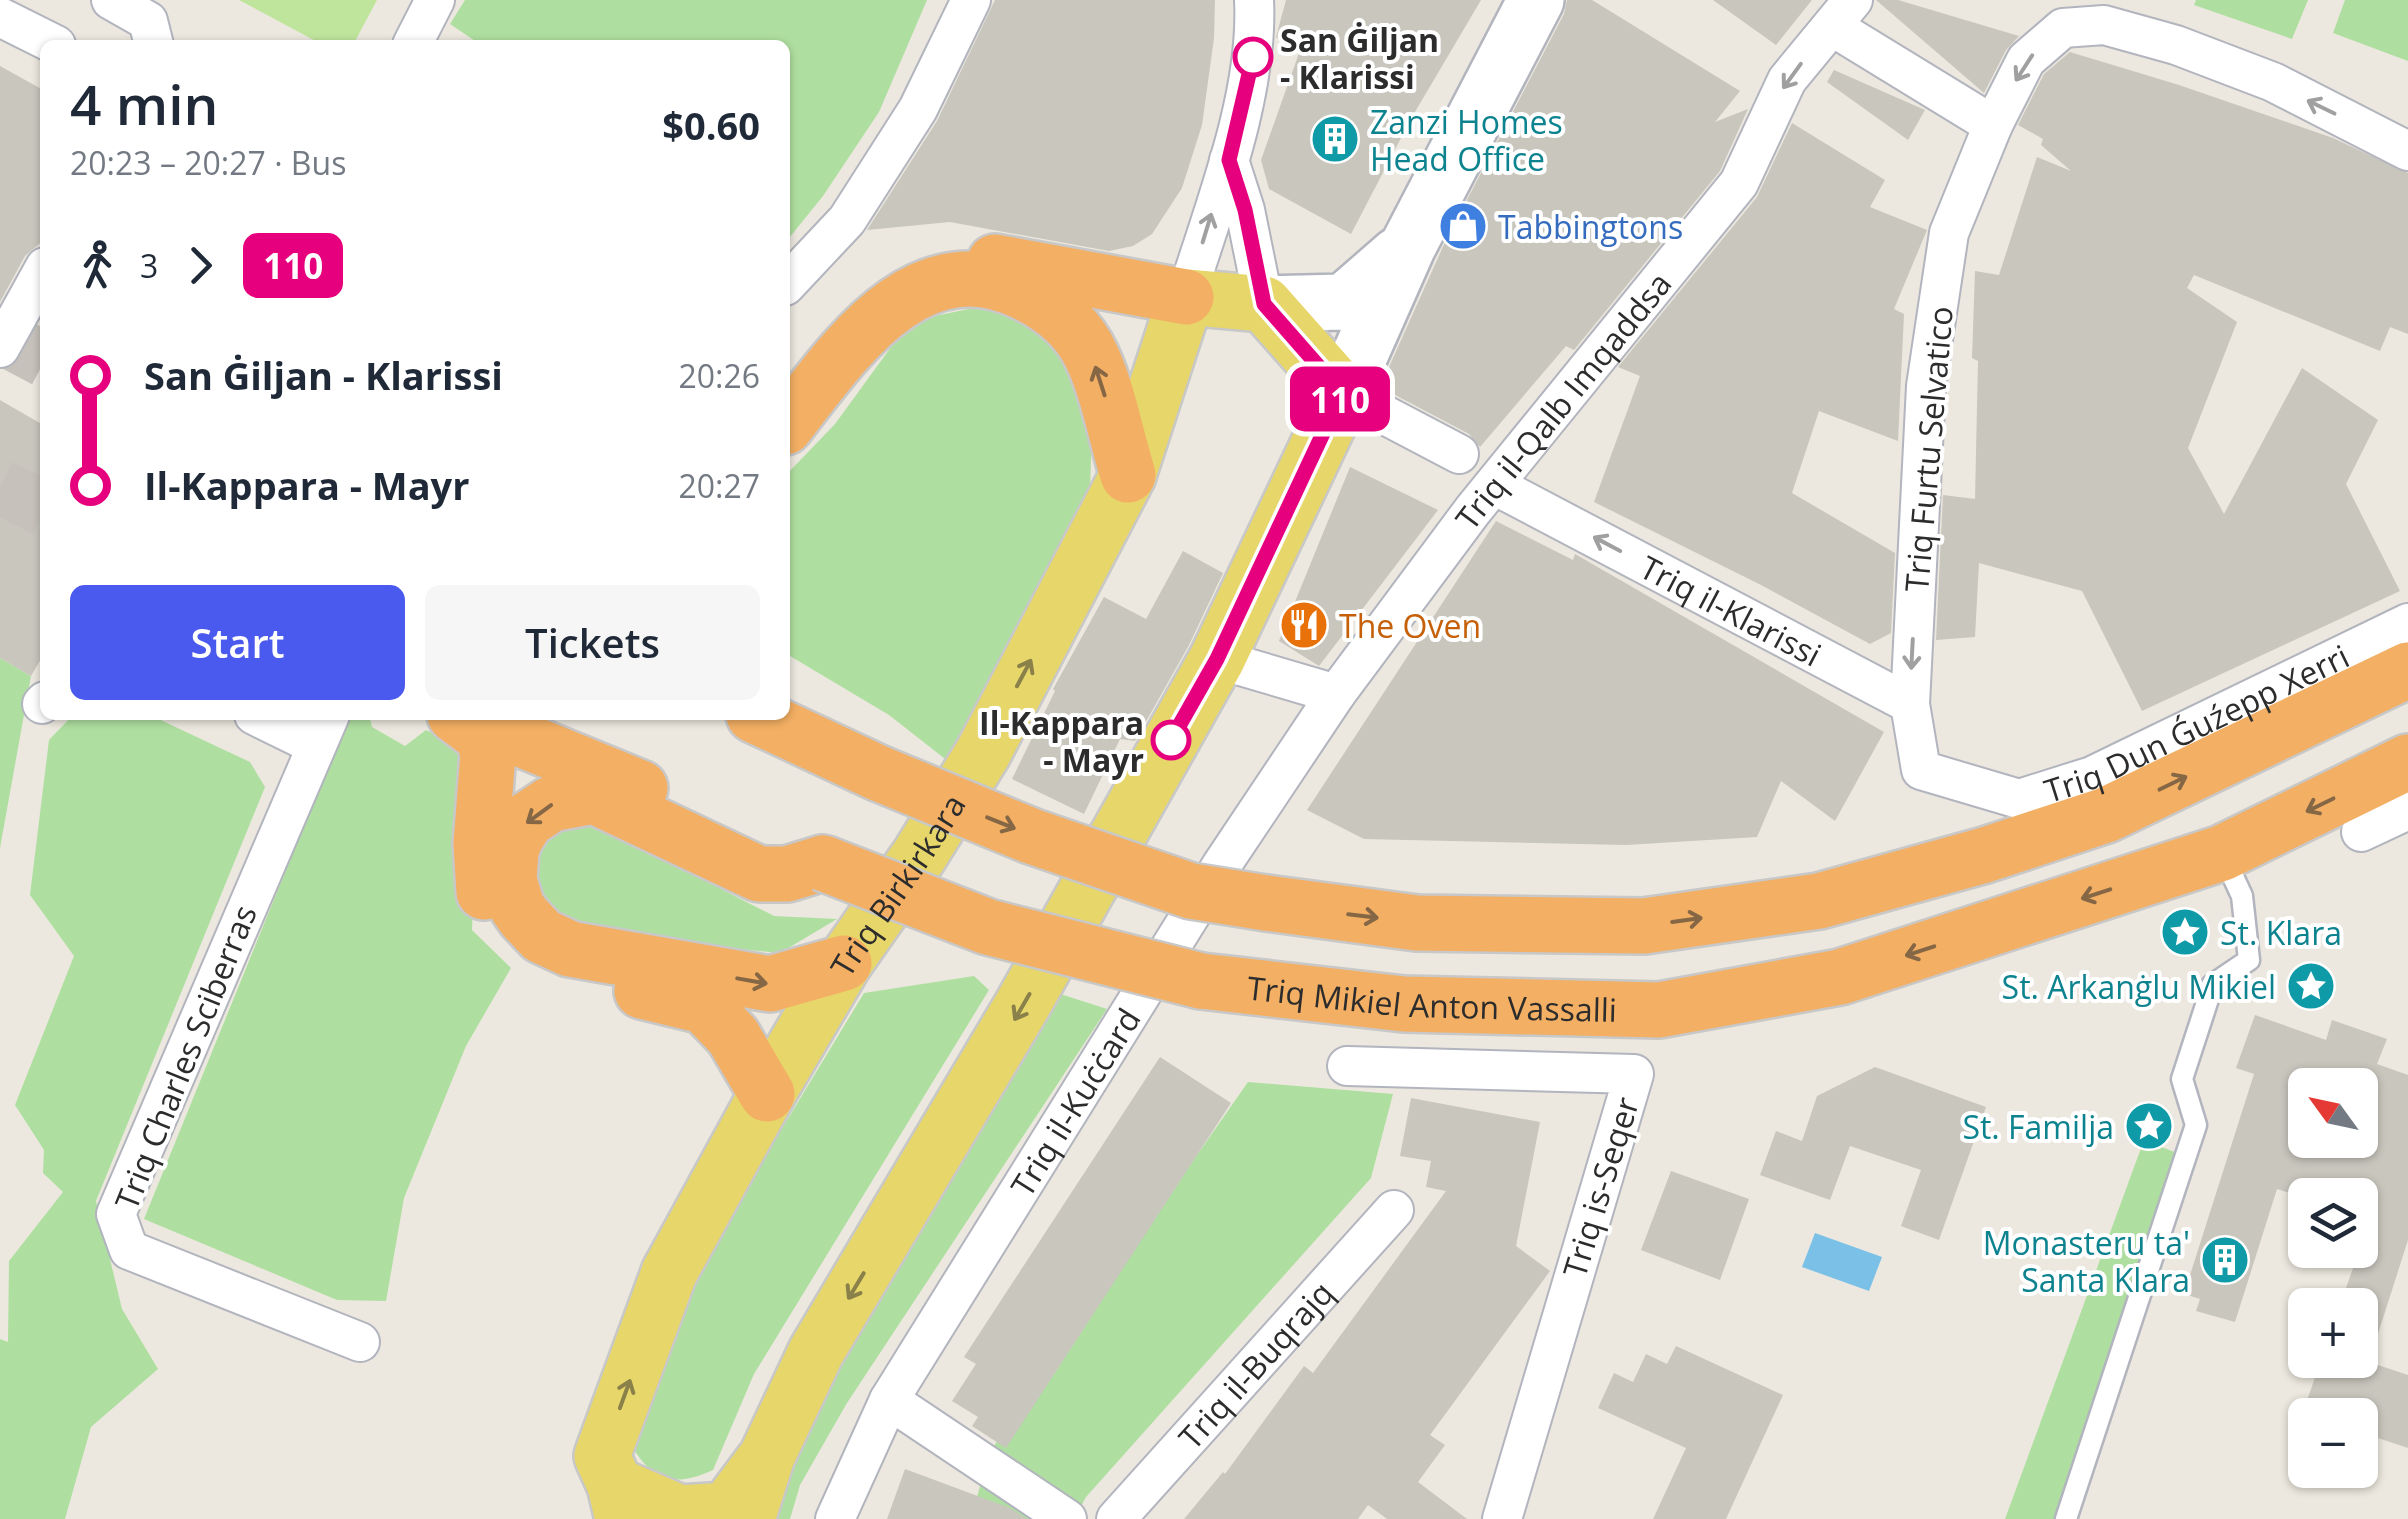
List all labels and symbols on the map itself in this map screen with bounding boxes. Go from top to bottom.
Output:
place label: San Ġiljan - Klarissi [1280,18,1439,98]
marker: San Ġiljan - Klarissi [1234,38,1272,76]
one-way arrow [2014,54,2034,82]
one-way arrow [1782,62,1803,89]
one-way arrow [2306,97,2336,116]
place label: Zanzi Homes Head Office [1370,100,1563,180]
building icon: Zanzi Homes Head Office [1309,113,1361,165]
shop icon: Tabbingtons [1437,200,1489,252]
place label: Tabbingtons [1498,205,1683,248]
one-way arrow [1200,213,1218,245]
street label: Triq il-Qalb Imqaddsa [1445,263,1680,538]
street label: Triq Furtu Selvatico [1894,304,1962,594]
one-way arrow [1089,366,1107,398]
line badge: 110 [1282,366,1398,432]
one-way arrow [1592,534,1622,553]
street label: Triq il-Klarissi [1633,545,1829,675]
restaurant icon: The Oven [1278,599,1330,651]
place label: The Oven [1339,604,1481,647]
street label: Triq Dun Ǵuźepp Xerri [2039,634,2355,811]
one-way arrow [1903,638,1922,670]
one-way arrow [1015,658,1034,688]
place label: Il-Kappara - Mayr [979,701,1144,781]
marker: Il-Kappara - Mayr [1152,721,1190,759]
one-way arrow [2158,772,2188,791]
street label: Triq Birkirkara [820,785,974,984]
one-way arrow [2306,796,2336,815]
one-way arrow [526,803,553,824]
one-way arrow [985,816,1016,834]
one-way arrow [2081,887,2113,905]
street label: Triq Charles Sciberras [104,898,266,1216]
place icon: St. Klara [2159,906,2211,958]
one-way arrow [1346,907,1378,926]
one-way arrow [1670,910,1702,928]
place label: St. Klara [2220,911,2342,954]
one-way arrow [1905,944,1936,962]
place icon: St. Arkanġlu Mikiel [2285,960,2337,1012]
street label: Triq Mikiel Anton Vassalli [1245,965,1617,1031]
place label: St. Arkanġlu Mikiel [2002,965,2276,1008]
one-way arrow [735,972,768,991]
one-way arrow [1012,992,1032,1020]
street label: Triq il-Kuċċard [1000,1000,1149,1204]
north arrow [2288,1068,2378,1158]
street label: Triq is-Seqer [1552,1092,1648,1282]
place icon: St. Familja [2123,1100,2175,1152]
place label: St. Familja [1962,1105,2114,1148]
place label: Monasteru ta' Santa Klara [1983,1221,2190,1301]
building icon: Monasteru ta' Santa Klara [2199,1234,2251,1286]
one-way arrow [845,1271,865,1300]
street label: Triq il-Buqrajq [1168,1271,1342,1457]
one-way arrow [617,1379,635,1410]

